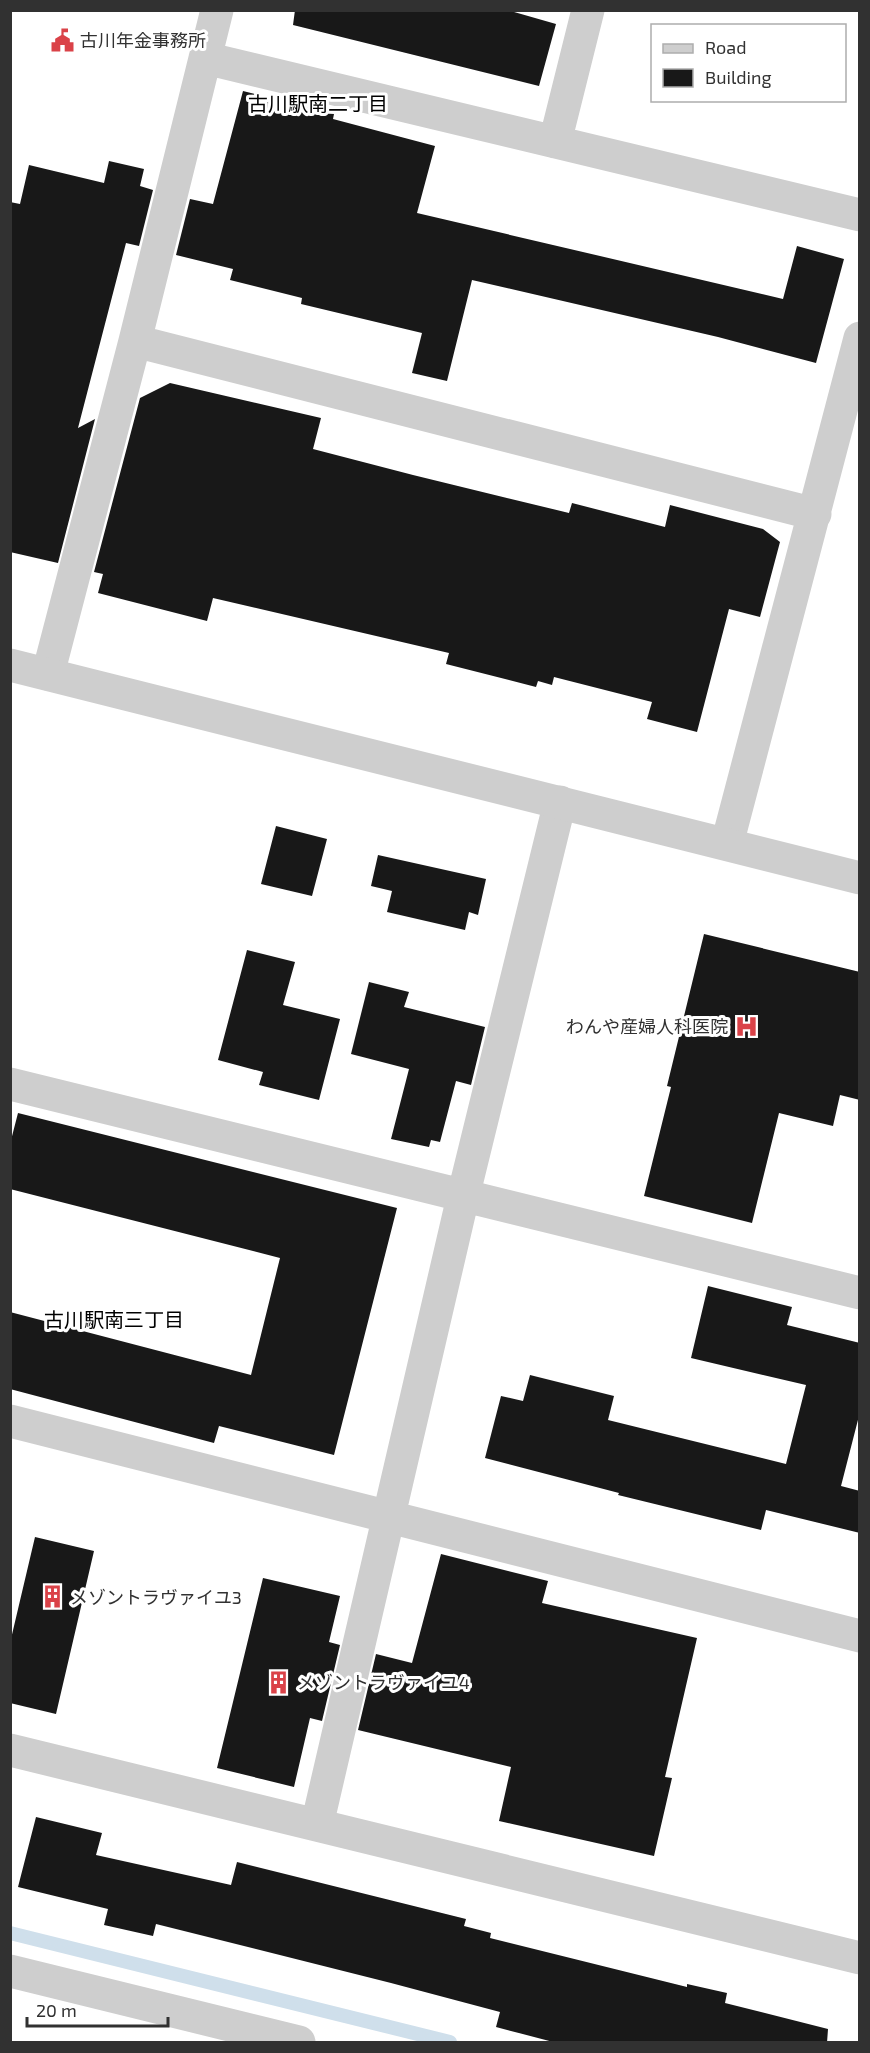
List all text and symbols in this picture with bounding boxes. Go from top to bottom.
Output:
legend [651,24,846,102]
public building icon: 古川年金事務所 [49,27,75,53]
place label: 古川年金事務所 [80,29,206,51]
text: Road [705,36,746,58]
text: Building [705,66,772,88]
district label: 古川駅南二丁目 [248,91,388,115]
hospital icon: わんや産婦人科医院 [733,1013,759,1039]
place label: わんや産婦人科医院 [566,1015,728,1037]
district label: 古川駅南三丁目 [44,1307,184,1331]
building icon: メゾントラヴァイユ3 [39,1584,65,1610]
place label: メゾントラヴァイユ3 [70,1586,242,1608]
building icon: メゾントラヴァイユ4 [266,1669,292,1695]
place label: メゾントラヴァイユ4 [297,1671,470,1693]
scale bar [27,1990,168,2028]
text: 20 m [36,1999,77,2021]

